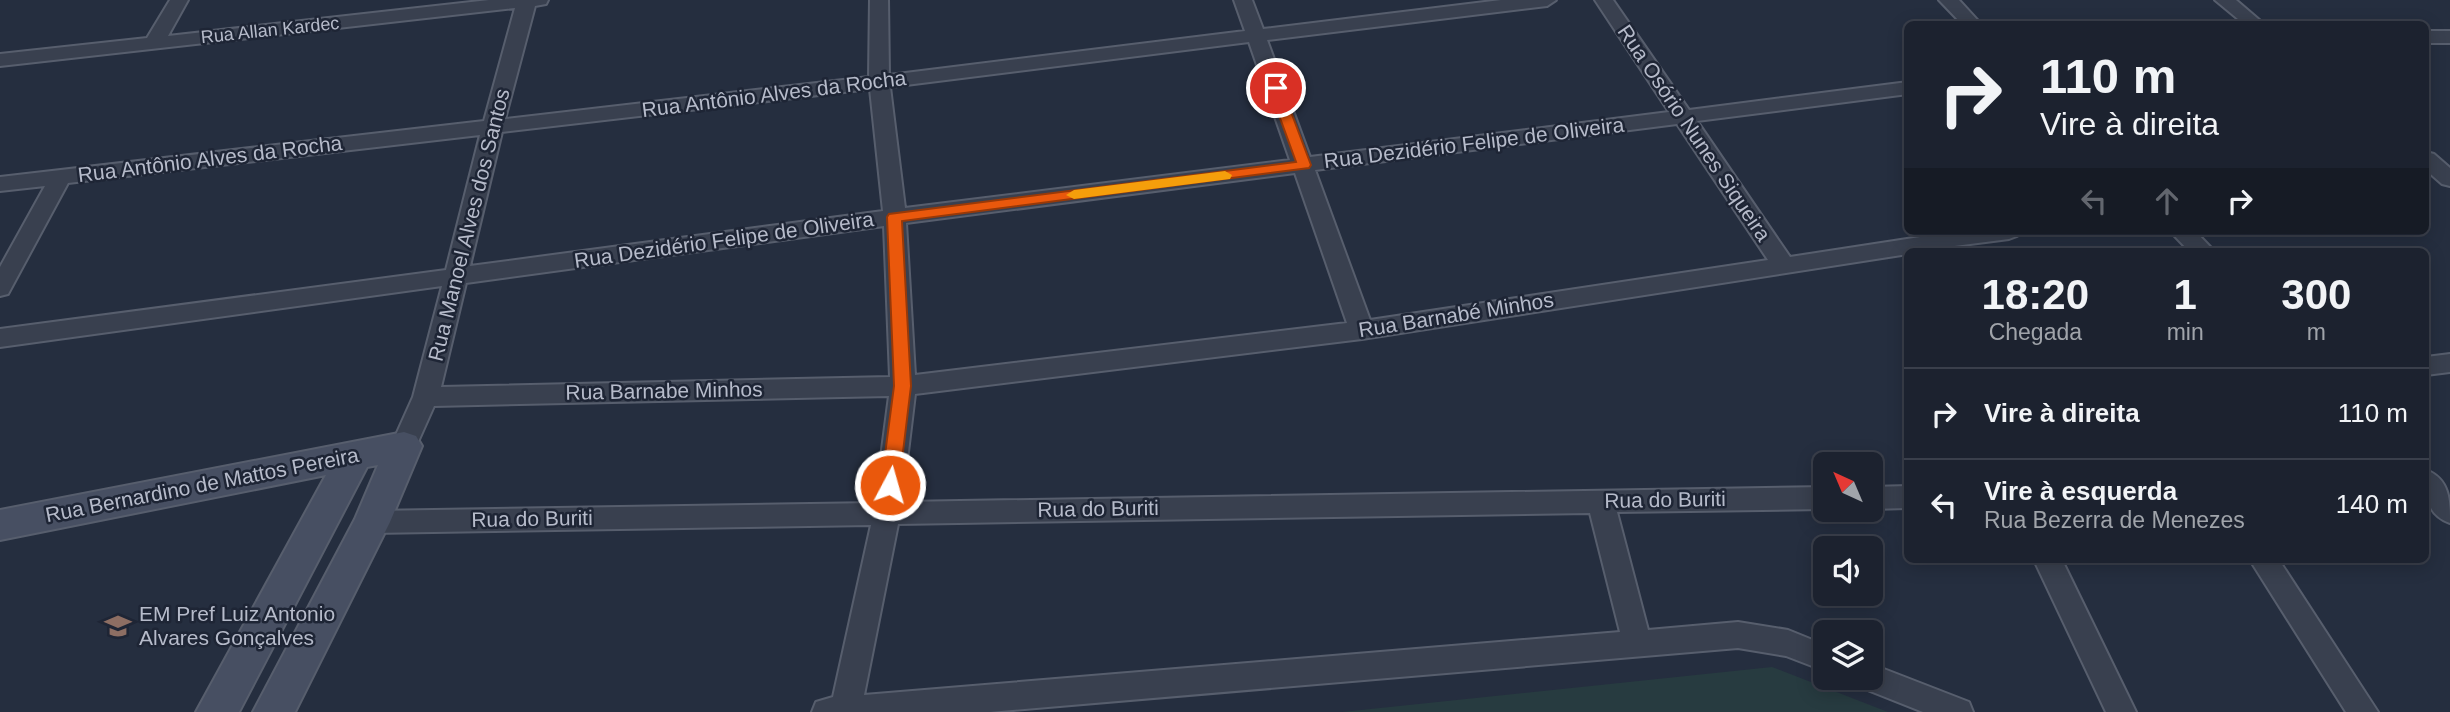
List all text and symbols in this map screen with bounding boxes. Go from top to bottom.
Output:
street label: Rua Allan Kardec [200,13,340,47]
street label: Rua Osório Nunes Siqueira [1613,20,1776,245]
icon: right [1925,49,2016,140]
text: 110 m [2040,49,2176,103]
pin [1246,58,1306,118]
street label: Rua Antônio Alves da Rocha [640,66,908,121]
icon: arrive [1257,69,1295,107]
street label: Rua Manoel Alves dos Santos [423,86,514,364]
text: Vire à direita [2040,106,2219,142]
street label: Rua Dezidério Felipe de Oliveira [1323,113,1626,172]
street label: Rua Antônio Alves da Rocha [76,131,344,186]
icon: left [2075,182,2113,220]
icon: ahead [2148,182,2186,220]
icon: right [2221,182,2259,220]
street label: Rua Dezidério Felipe de Oliveira [573,207,876,272]
text: 18:20 [1982,271,2089,318]
text: 1 [2173,271,2197,318]
text: 300 [2281,271,2351,318]
street label: Rua Barnabé Minhos [1357,288,1555,341]
text: Chegada [1989,319,2082,345]
text: min [2167,319,2204,345]
text: m [2307,319,2326,345]
street label: Rua Barnabe Minhos [565,377,763,404]
icon: right [1925,395,1963,433]
text: Vire à direita [1984,398,2140,428]
text: 110 m [2338,398,2408,428]
street label: Rua Bernardino de Mattos Pereira [43,443,361,526]
position arrow [853,448,927,522]
north arrow [1813,452,1883,522]
map controls [1813,452,1883,690]
text: Vire à esquerda [1984,476,2177,506]
icon: left [1925,486,1963,524]
street label: Rua do Buriti [1604,487,1726,512]
text: 140 m [2336,489,2408,519]
street label: Rua do Buriti [1037,496,1159,521]
street label: Rua do Buriti [471,506,593,531]
text: Rua Bezerra de Menezes [1984,507,2245,533]
button: sound [1813,536,1883,606]
place label: EM Pref Luiz Antonio Alvares Gonçalves [139,602,335,649]
school or university icon: EM Pref Luiz Antonio Alvares Gonçalves [103,611,133,641]
button: layers [1813,620,1883,690]

